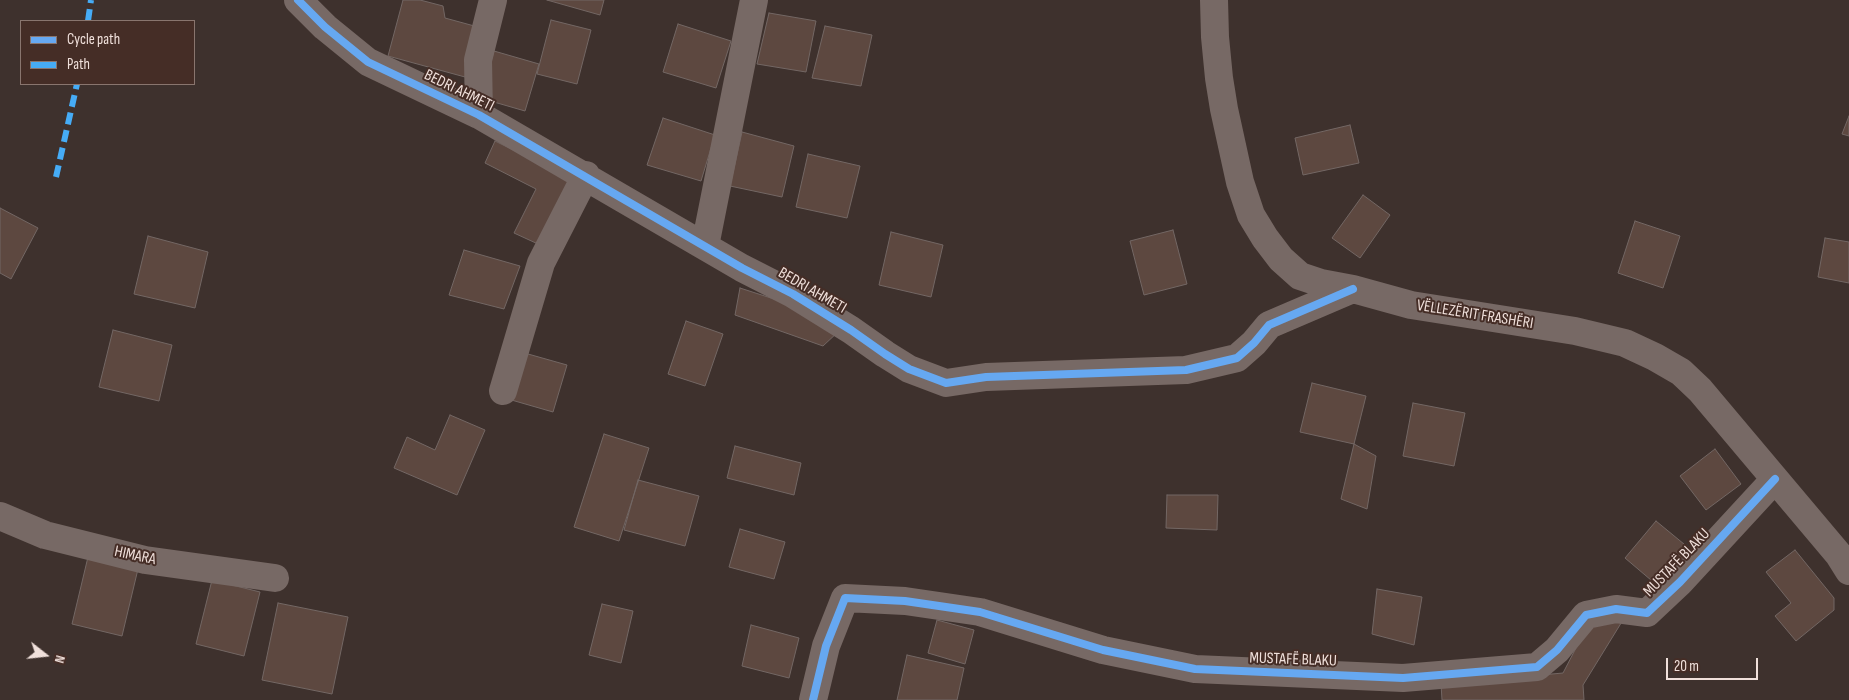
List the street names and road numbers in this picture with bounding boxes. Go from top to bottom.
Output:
street label: BEDRI AHMETI [421,66,497,116]
street label: BEDRI AHMETI [774,264,850,318]
street label: VËLLEZËRIT FRASHËRI [1415,296,1535,334]
street label: MUSTAFË BLAKU [1640,525,1714,601]
street label: HIMARA [113,542,157,570]
street label: MUSTAFË BLAKU [1249,649,1337,671]

